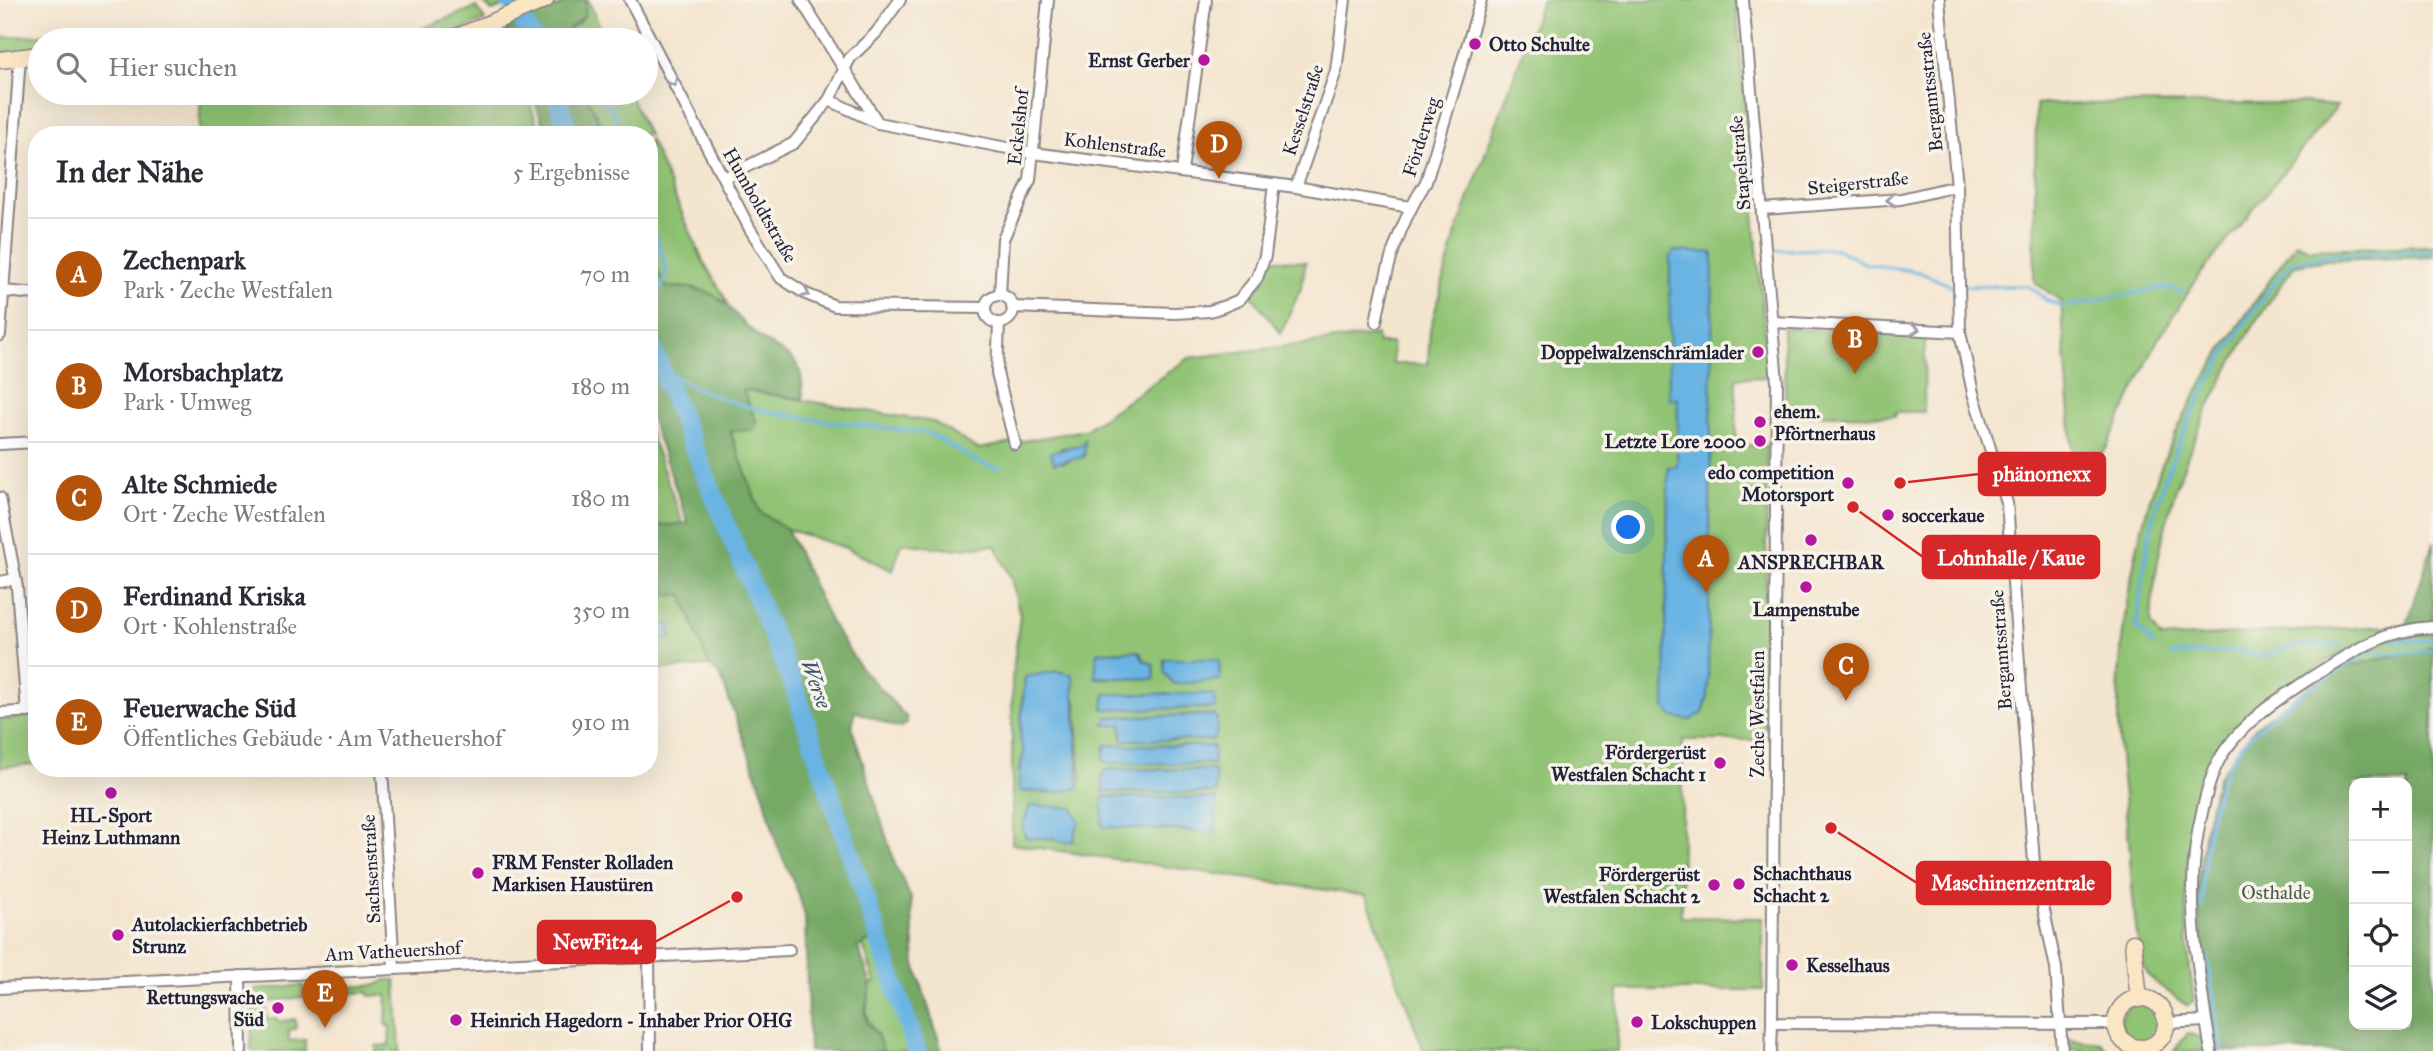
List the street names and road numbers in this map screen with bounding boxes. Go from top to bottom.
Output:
street label: Bergamtsstraße [1912,31,1949,153]
street label: Kesselstraße [1277,61,1329,159]
street label: Eckelshof [1003,85,1034,166]
street label: Förderweg [1397,94,1446,180]
street label: Stapelstraße [1724,115,1756,211]
street label: Kohlenstraße [1062,127,1168,163]
street label: Humboldtstraße [718,143,802,267]
street label: Steigerstraße [1806,166,1910,201]
street label: Bergamtsstraße [1985,589,2018,711]
street label: Zeche Westfalen [1746,651,1769,777]
street label: Sachsenstraße [357,814,385,924]
street label: Am Vatheuershof [323,936,464,966]

